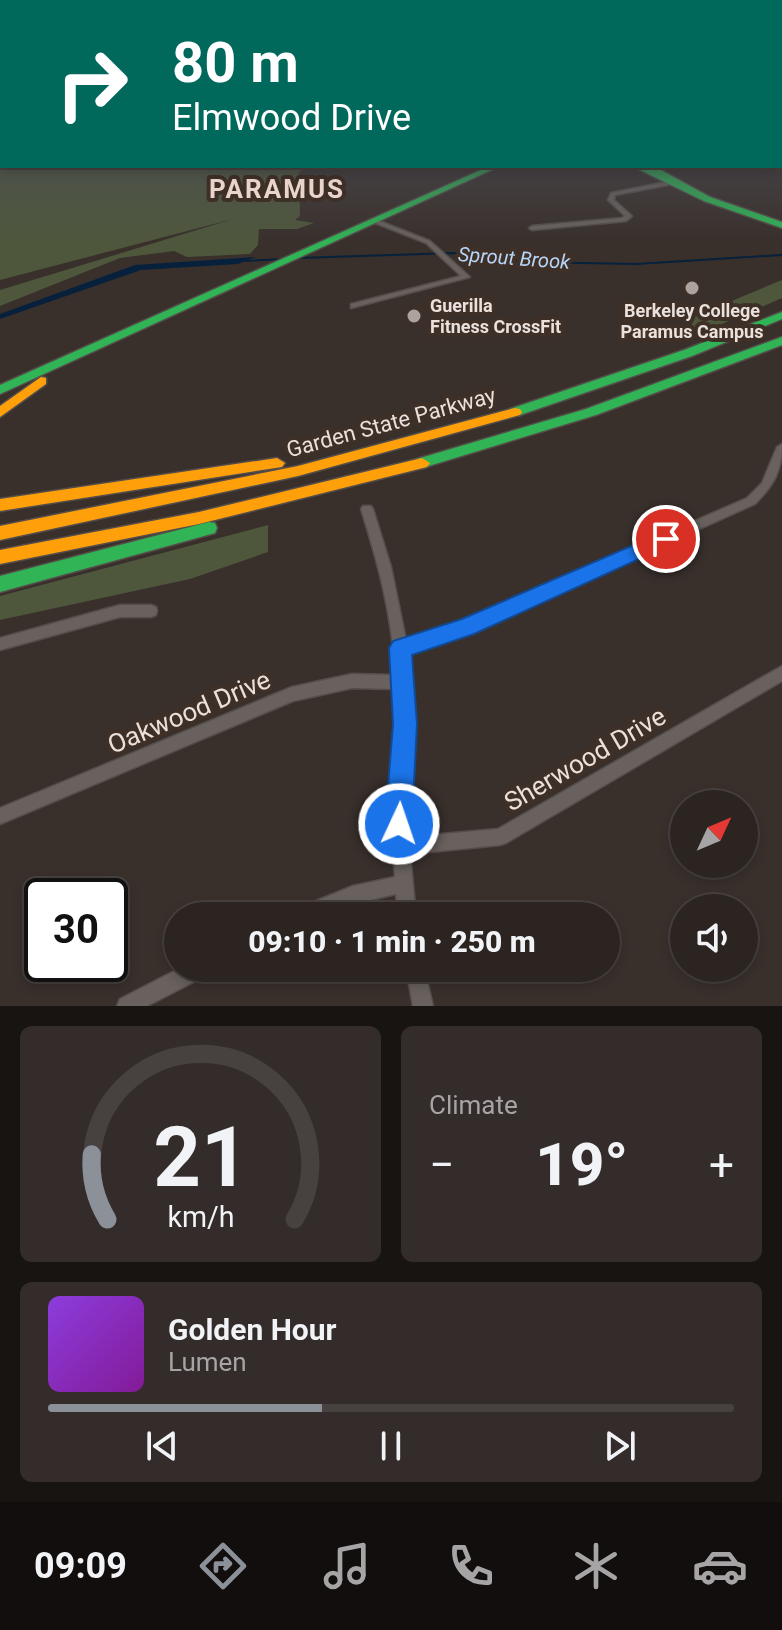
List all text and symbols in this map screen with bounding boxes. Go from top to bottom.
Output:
text: 80 m [172,30,299,96]
icon: right [40,32,144,136]
text: Elmwood Drive [172,97,411,139]
district label: PARAMUS [209,174,345,204]
water label: Sprout Brook [457,242,572,274]
marker: Berkeley College Paramus Campus [683,279,701,297]
place label: Guerilla Fitness CrossFit [430,295,561,337]
place label: Berkeley College Paramus Campus [621,300,763,342]
marker: Guerilla Fitness CrossFit [405,307,423,325]
street label: Garden State Parkway [284,382,499,462]
pin [632,505,700,573]
icon: arrive [644,517,688,561]
street label: Oakwood Drive [103,664,275,760]
street label: Sherwood Drive [499,701,671,817]
position arrow [357,782,441,866]
north arrow [670,790,758,878]
map controls [670,790,758,982]
speed limit sign: 30 [24,878,128,982]
button: sound [670,894,758,982]
text: 09:10 · 1 min · 250 m [248,924,536,959]
text: Climate [429,1090,518,1120]
text: 21 [153,1109,248,1206]
text: 19° [535,1129,628,1200]
text: − [429,1139,454,1191]
text: + [709,1139,734,1191]
text: km/h [167,1200,234,1234]
text: Golden Hour [168,1312,337,1347]
text: Lumen [168,1347,247,1377]
icon: previous [140,1424,184,1468]
icon: pause [369,1424,413,1468]
icon: next [598,1424,642,1468]
icon: directions [195,1538,251,1594]
icon: music [319,1538,375,1594]
icon: phone [443,1538,499,1594]
icon: climate [568,1538,624,1594]
icon: car [692,1538,748,1594]
text: 09:09 [34,1545,127,1587]

